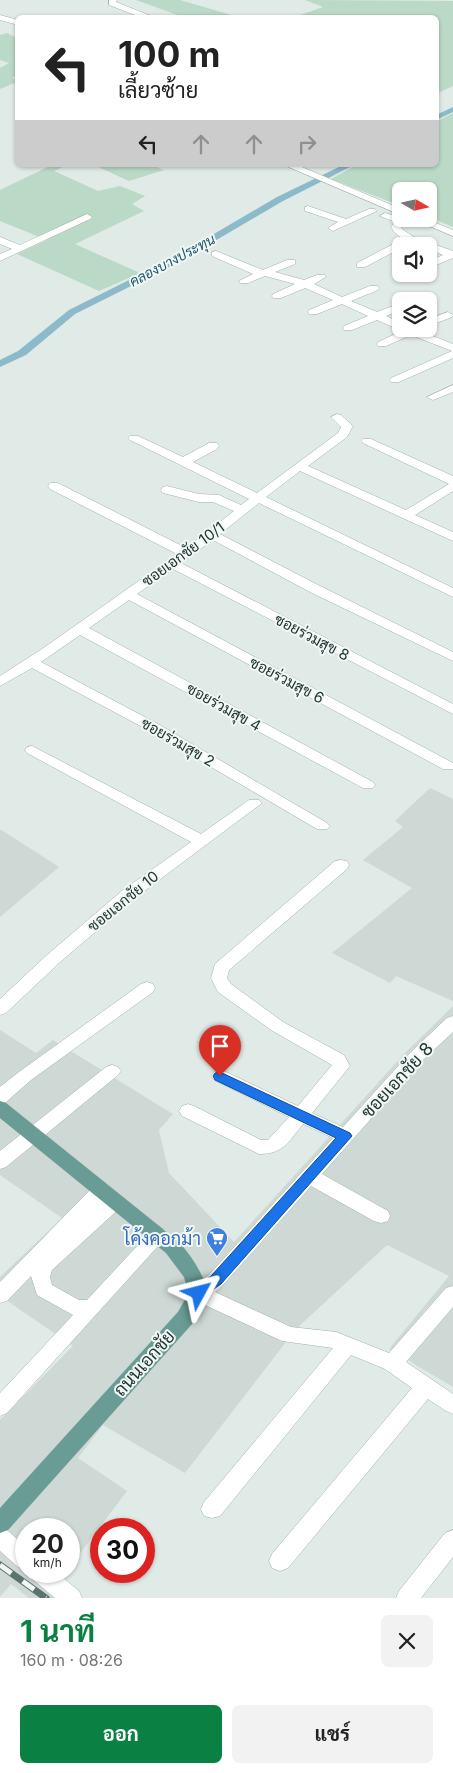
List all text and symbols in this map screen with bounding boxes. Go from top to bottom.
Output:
text: 100 m [118,33,221,75]
icon: left [35,35,100,100]
text: เลี้ยวซ้าย [118,77,198,103]
icon: left [134,130,162,158]
icon: ahead [187,130,215,158]
icon: ahead [240,130,268,158]
icon: right [293,130,321,158]
north arrow [392,182,438,228]
map controls [392,182,437,337]
water label: คลองบางประทุน [126,230,219,292]
button: sound [392,237,437,282]
button: layers [392,292,437,337]
street label: ซอยเอกชัย 10/1 [138,518,228,590]
street label: ซอยร่วมสุข 8 [270,609,353,666]
street label: ซอยร่วมสุข 6 [245,652,328,709]
street label: ซอยร่วมสุข 4 [182,679,265,737]
street label: ซอยร่วมสุข 2 [137,713,218,772]
street label: ซอยเอกชัย 10 [84,866,162,936]
pin [199,1025,241,1076]
icon: arrive [206,1032,234,1060]
street label: ซอยเอกชัย 8 [357,1038,437,1122]
place label: โค้งคอกม้า [123,1226,201,1249]
supermarket icon: โค้งคอกม้า [205,1226,229,1257]
position arrow [172,1266,224,1318]
street label: ถนนเอกชัย [109,1326,179,1400]
speed limit sign: 30 [90,1518,155,1583]
text: 20 [31,1529,64,1559]
text: km/h [33,1555,62,1570]
text: 1 นาที [20,1613,95,1649]
button: close [381,1615,433,1667]
text: 160 m · 08:26 [20,1650,123,1670]
button: ออก [20,1705,222,1763]
button: แชร์ [232,1705,433,1763]

